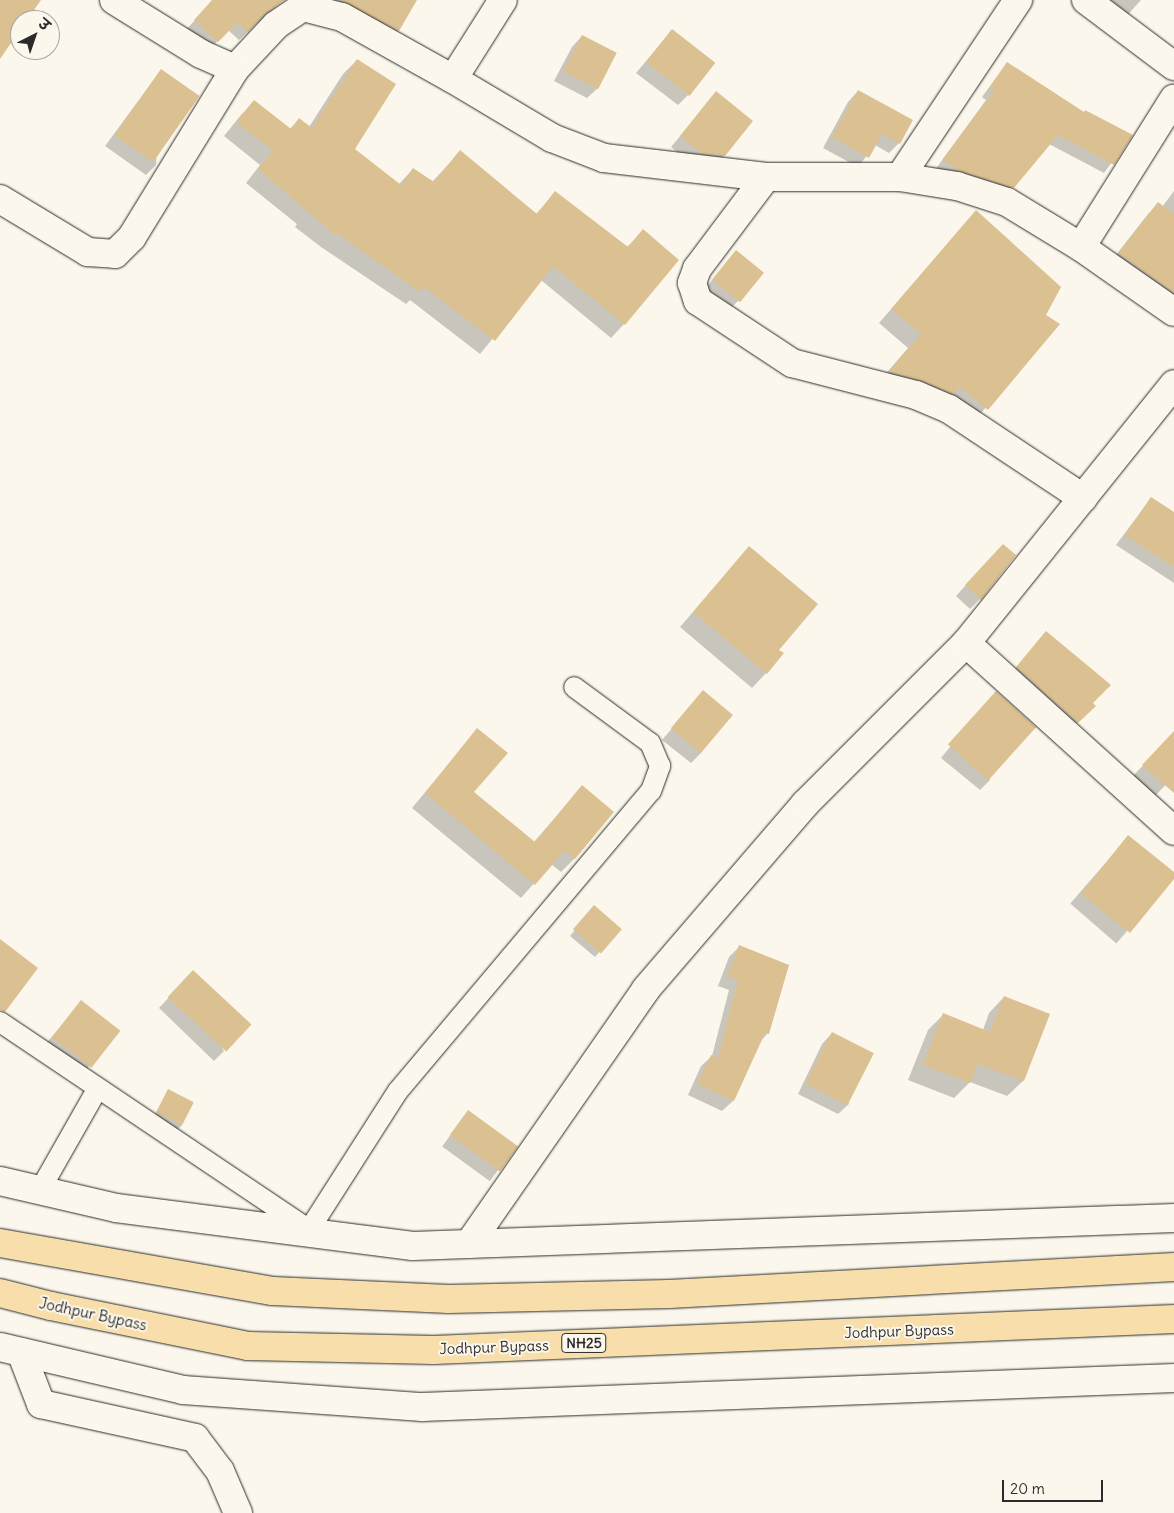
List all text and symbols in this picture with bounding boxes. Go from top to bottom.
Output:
north arrow [10,10,60,60]
text: उ [35,15,54,34]
street label: Jodhpur Bypass [38,1294,148,1334]
street label: Jodhpur Bypass [844,1320,954,1342]
road number: NH25 [560,1332,608,1355]
street label: Jodhpur Bypass [439,1336,549,1358]
scale bar [1004,1470,1105,1502]
text: 20 m [1010,1479,1045,1498]

